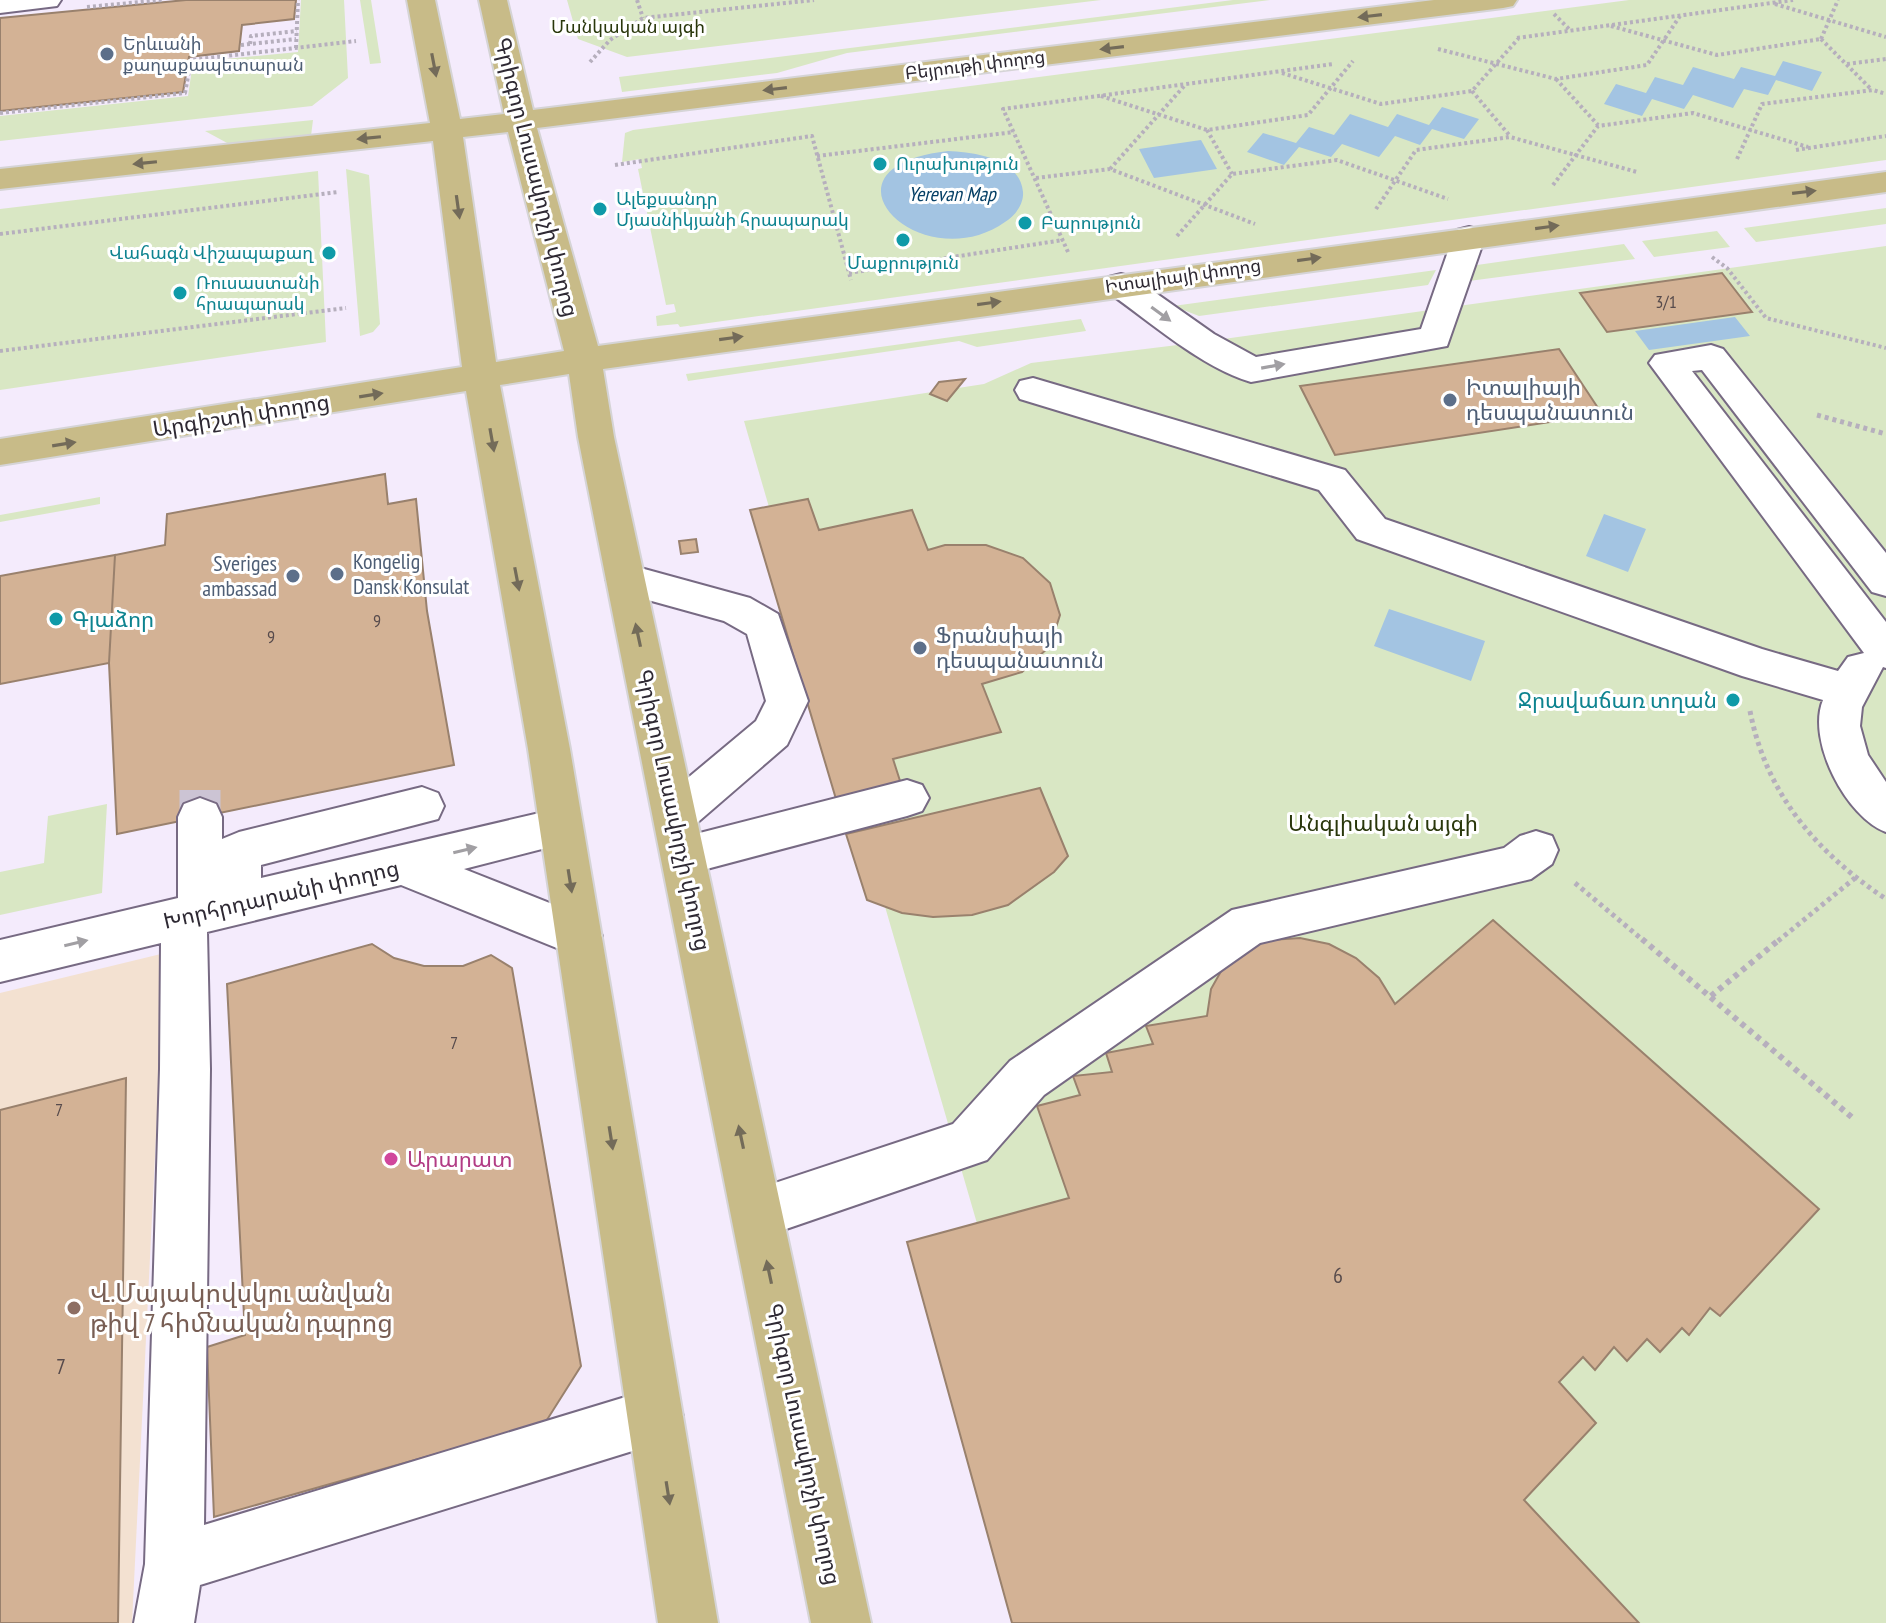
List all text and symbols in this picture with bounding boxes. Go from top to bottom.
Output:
one-way arrow [1357,10,1382,23]
park label: Մանկական այգի [551,15,705,38]
place label: Երևւանի քաղաքապետարան [123,32,304,76]
street label: Գրիգոր Լուսավորչի փողոց [489,34,585,320]
one-way arrow [1099,41,1124,54]
street label: Բեյրութի փողոց [904,44,1046,85]
marker: Երևւանի քաղաքապետարան [98,45,116,63]
one-way arrow [428,53,441,78]
one-way arrow [762,83,787,96]
one-way arrow [356,132,381,145]
place label: Ուրախություն [896,152,1019,175]
marker: Ուրախություն [871,155,889,173]
one-way arrow [132,156,157,169]
water label: Yerevan Map [908,181,997,207]
one-way arrow [1792,185,1817,198]
place label: Ալեքսանդր Մյասնիկյանի հրապարակ [616,187,849,231]
one-way arrow [452,195,465,220]
marker: Ալեքսանդր Մյասնիկյանի հրապարակ [591,200,609,218]
place label: Բարություն [1041,211,1141,234]
marker: Բարություն [1016,214,1034,232]
one-way arrow [1534,220,1559,233]
marker: Մաքրություն [894,231,912,249]
place label: Վահագն Վիշապաքաղ [109,241,314,264]
marker: Վահագն Վիշապաքաղ [320,244,338,262]
place label: Մաքրություն [847,251,959,274]
one-way arrow [1297,252,1322,265]
street label: Իտալիայի փողոց [1104,253,1262,298]
place label: Ռուսաստանի հրապարակ [196,271,320,315]
marker: Ռուսաստանի հրապարակ [171,284,189,302]
house number: 3/1 [1655,290,1677,313]
one-way arrow [977,296,1002,309]
one-way arrow [1151,306,1172,321]
one-way arrow [719,331,744,344]
one-way arrow [1260,359,1285,371]
place label: Իտալիայի դեսպանատուն [1466,373,1634,426]
street label: Արգիշտի փողոց [151,387,331,443]
one-way arrow [359,388,384,400]
marker: Իտալիայի դեսպանատուն [1441,391,1459,409]
one-way arrow [487,428,499,453]
one-way arrow [52,437,77,449]
place label: Kongelig Dansk Konsulat [353,547,469,600]
place label: Sveriges ambassad [202,549,277,602]
marker: Kongelig Dansk Konsulat [328,565,346,583]
marker: Sveriges ambassad [284,567,302,585]
one-way arrow [512,567,524,592]
place label: Գլաձոր [72,605,154,633]
house number: 9 [373,609,381,632]
marker: Գլաձոր [47,610,65,628]
place label: Ֆրանսիայի դեսպանատուն [936,621,1104,674]
one-way arrow [631,623,643,648]
house number: 9 [267,625,275,648]
marker: Ֆրանսիայի դեսպանատուն [911,639,929,657]
street label: Գրիգոր Լուսավորչի փողոց [630,667,718,953]
place label: Ջրավաճառ տղան [1518,686,1717,714]
marker: Ջրավաճառ տղան [1724,691,1742,709]
park label: Անգլիական այգի [1288,809,1478,837]
one-way arrow [452,843,477,855]
street label: Խորհրդարանի փողոց [160,853,402,935]
one-way arrow [564,869,577,894]
one-way arrow [63,936,88,948]
house number: 7 [450,1031,458,1054]
house number: 7 [55,1098,63,1121]
one-way arrow [735,1124,747,1149]
one-way arrow [605,1126,618,1151]
place label: Արարատ [407,1145,513,1173]
marker: Արարատ [382,1150,400,1168]
one-way arrow [762,1260,775,1285]
house number: 6 [1333,1261,1343,1289]
place label: Վ.Մայակովսկու անվան թիվ 7 հիմնական դպրոց [90,1276,393,1339]
marker: Վ.Մայակովսկու անվան թիվ 7 հիմնական դպրոց [65,1299,83,1317]
street label: Գրիգոր Լուսավորչի փողոց [760,1301,848,1587]
house number: 7 [56,1352,66,1380]
one-way arrow [662,1481,674,1506]

